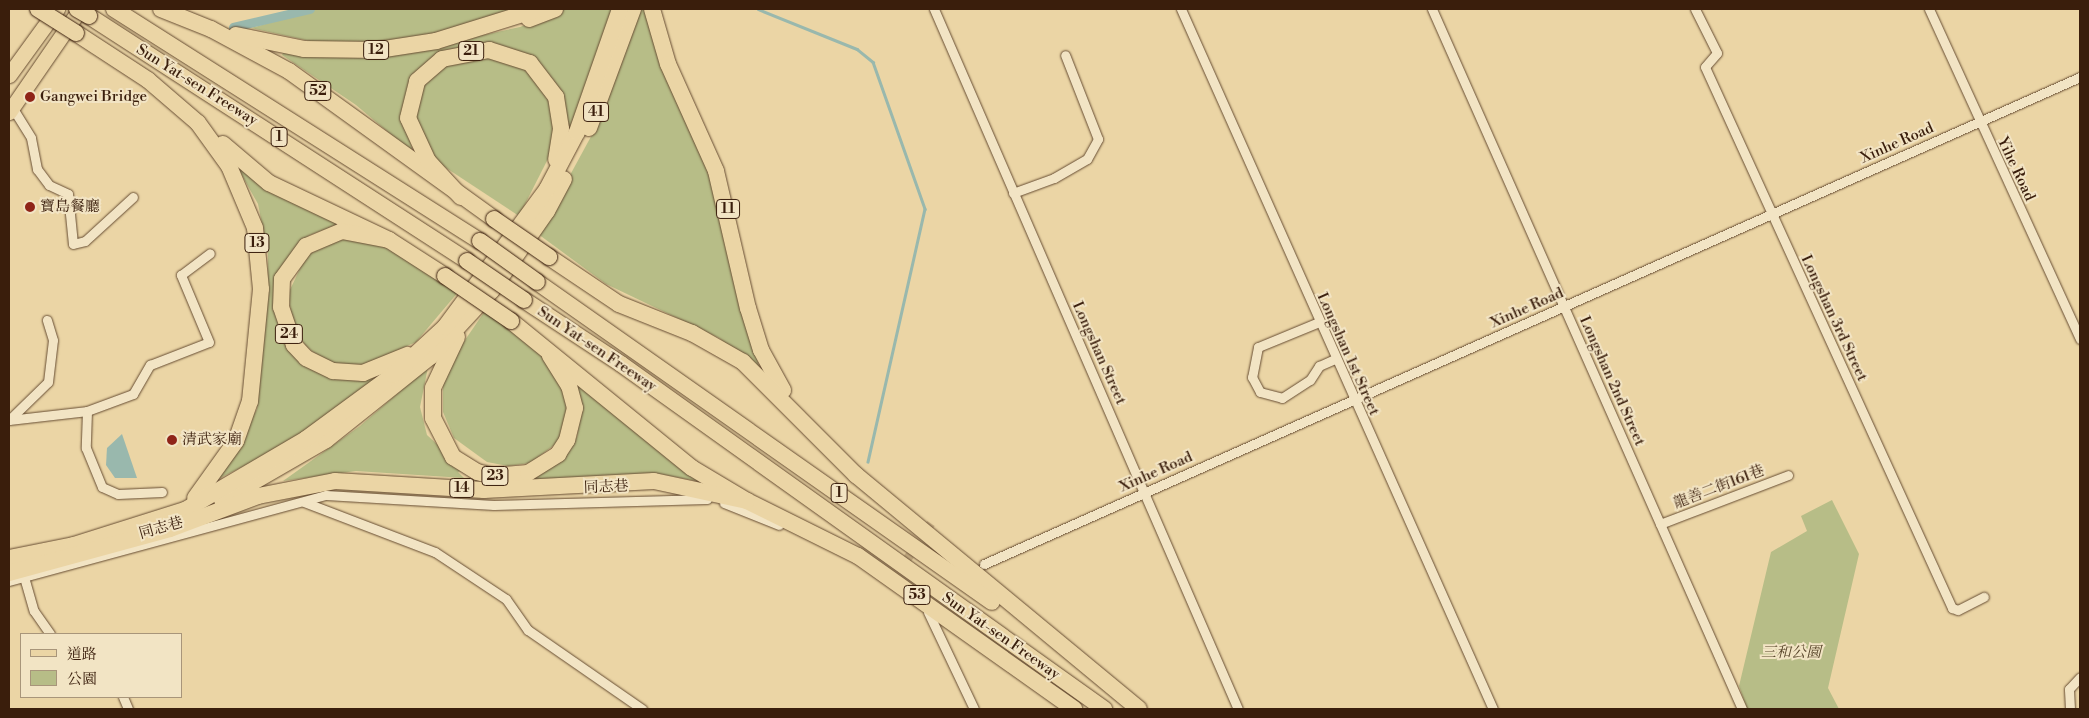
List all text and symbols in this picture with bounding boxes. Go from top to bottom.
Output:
road number: 12 [362,38,390,62]
street label: Sun Yat-sen Freeway [133,40,261,130]
road number: 21 [457,40,485,62]
road number: 52 [304,80,332,102]
place label: Gangwei Bridge [40,88,147,106]
marker: Gangwei Bridge [24,91,36,103]
road number: 41 [582,100,610,124]
street label: Xinhe Road [1858,119,1936,167]
road number: 1 [270,125,288,148]
street label: Yihe Road [1993,134,2039,204]
place label: 寶島餐廳 [40,198,100,216]
road number: 11 [716,198,740,220]
marker: 寶島餐廳 [24,201,36,213]
road number: 13 [243,232,271,254]
street label: Longshan 3rd Street [1797,252,1871,384]
street label: Xinhe Road [1488,284,1566,332]
street label: Longshan 1st Street [1313,290,1383,418]
street label: Longshan Street [1068,299,1130,407]
street label: Sun Yat-sen Freeway [534,302,660,396]
street label: Longshan 2nd Street [1575,313,1649,449]
road number: 24 [274,322,304,346]
place label: 清武家廟 [182,431,242,449]
marker: 清武家廟 [166,434,178,446]
street label: Xinhe Road [1117,448,1195,496]
street label: 龍善二街161巷 [1671,461,1767,513]
road number: 23 [481,464,509,488]
road number: 14 [448,476,476,499]
street label: 同志巷 [583,477,629,497]
road number: 1 [830,482,848,504]
street label: 同志巷 [137,513,185,543]
road number: 53 [903,584,931,606]
street label: Sun Yat-sen Freeway [939,589,1063,683]
legend [20,633,182,698]
park label: 三和公園 [1761,644,1821,662]
text: 道路 [67,645,97,664]
text: 公園 [67,670,97,689]

